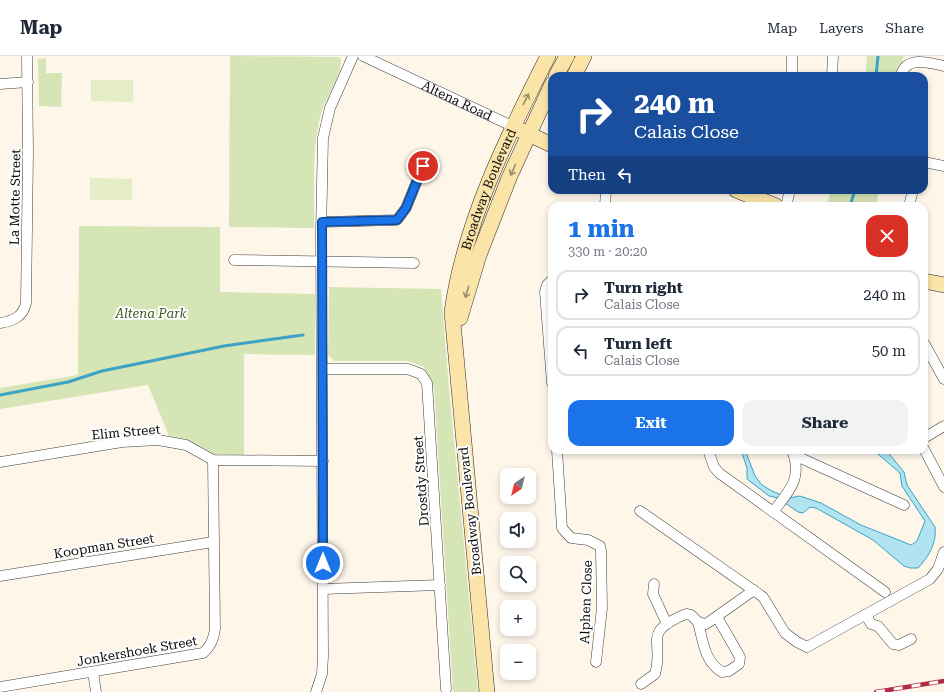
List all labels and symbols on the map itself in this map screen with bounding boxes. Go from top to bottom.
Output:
street label: Altena Road [420,77,495,123]
one-way arrow [523,94,531,106]
street label: Broadway Boulevard [458,126,519,252]
street label: La Motte Street [7,149,23,245]
pin [406,149,440,183]
one-way arrow [509,164,516,176]
one-way arrow [463,285,470,298]
park label: Altena Park [115,306,187,321]
street label: Elim Street [91,422,161,442]
street label: Drostdy Street [410,435,432,527]
street label: Broadway Boulevard [456,445,484,576]
north arrow [500,468,536,504]
street label: Koopman Street [53,531,155,561]
position arrow [302,542,344,584]
street label: Alphen Close [577,560,595,644]
street label: Jonkershoek Street [76,633,199,669]

